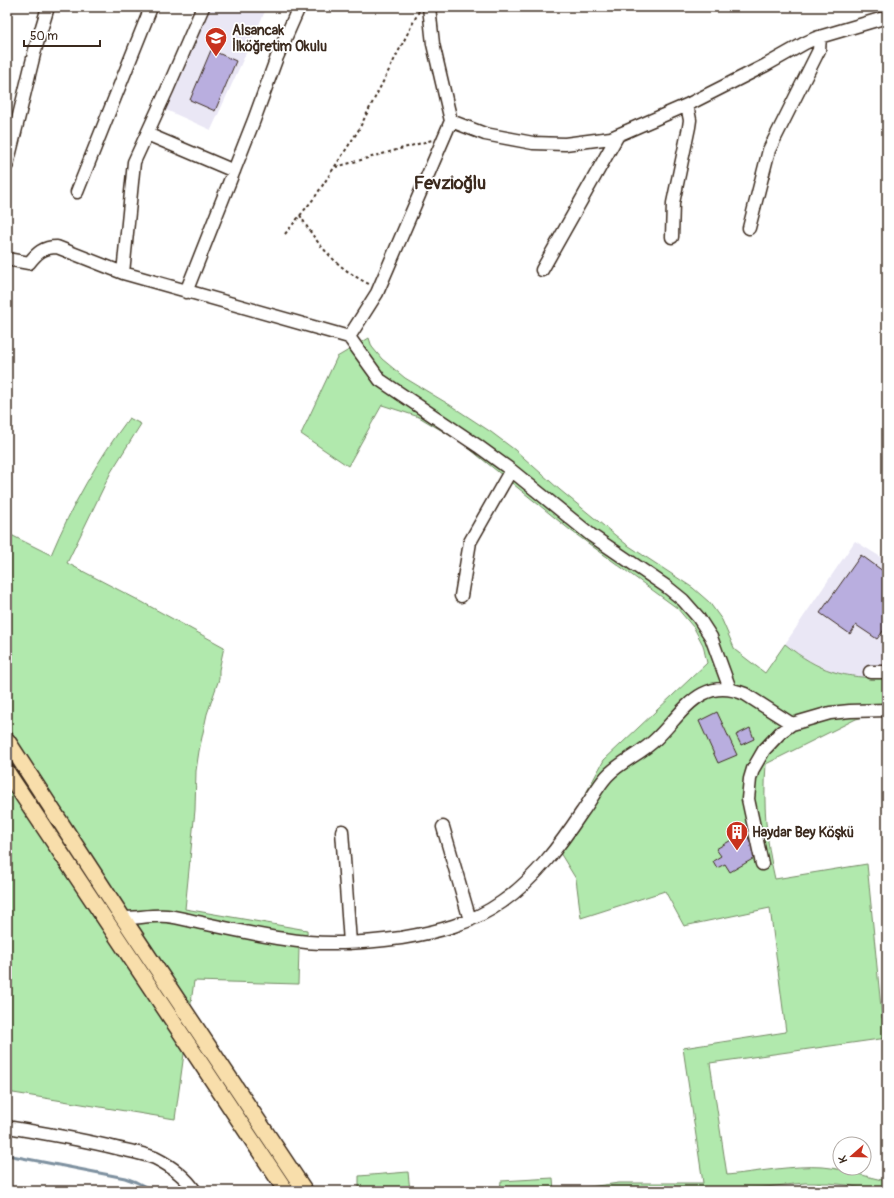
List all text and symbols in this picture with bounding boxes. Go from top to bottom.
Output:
scale bar [24,22,100,48]
place label: Alsancak İlköğretim Okulu [232,22,327,55]
school or university icon: Alsancak İlköğretim Okulu [203,25,229,58]
text: 50 m [30,29,58,44]
district label: Fevzioğlu [414,172,486,195]
building icon: Haydar Bey Köşkü [724,819,750,852]
place label: Haydar Bey Köşkü [752,824,854,841]
north arrow [832,1136,872,1176]
text: K [836,1154,850,1165]

